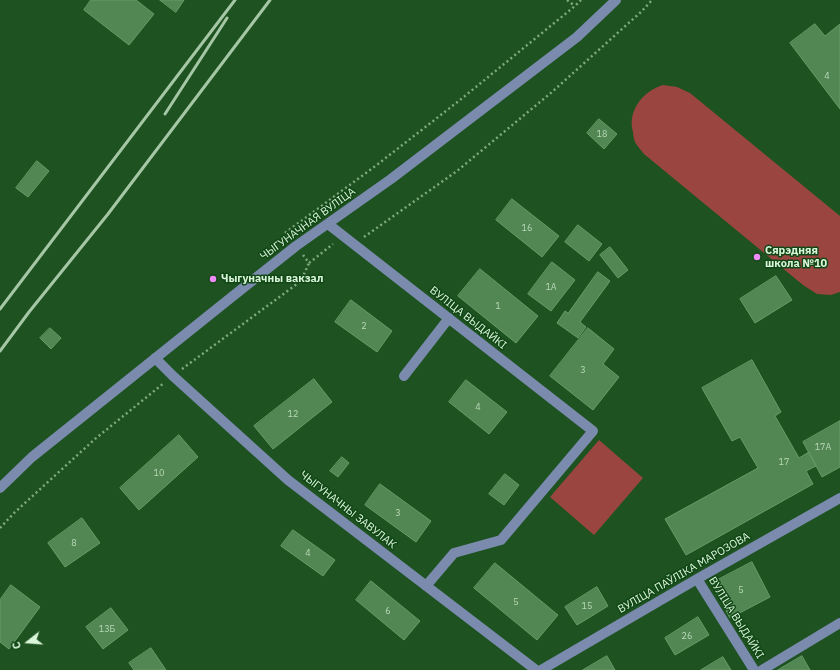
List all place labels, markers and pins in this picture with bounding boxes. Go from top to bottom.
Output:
place label: Сярэдняя школа №10 [765,244,827,270]
marker: Сярэдняя школа №10 [752,252,762,262]
place label: Чыгуначны вакзал [221,272,324,286]
marker: Чыгуначны вакзал [208,274,218,284]

